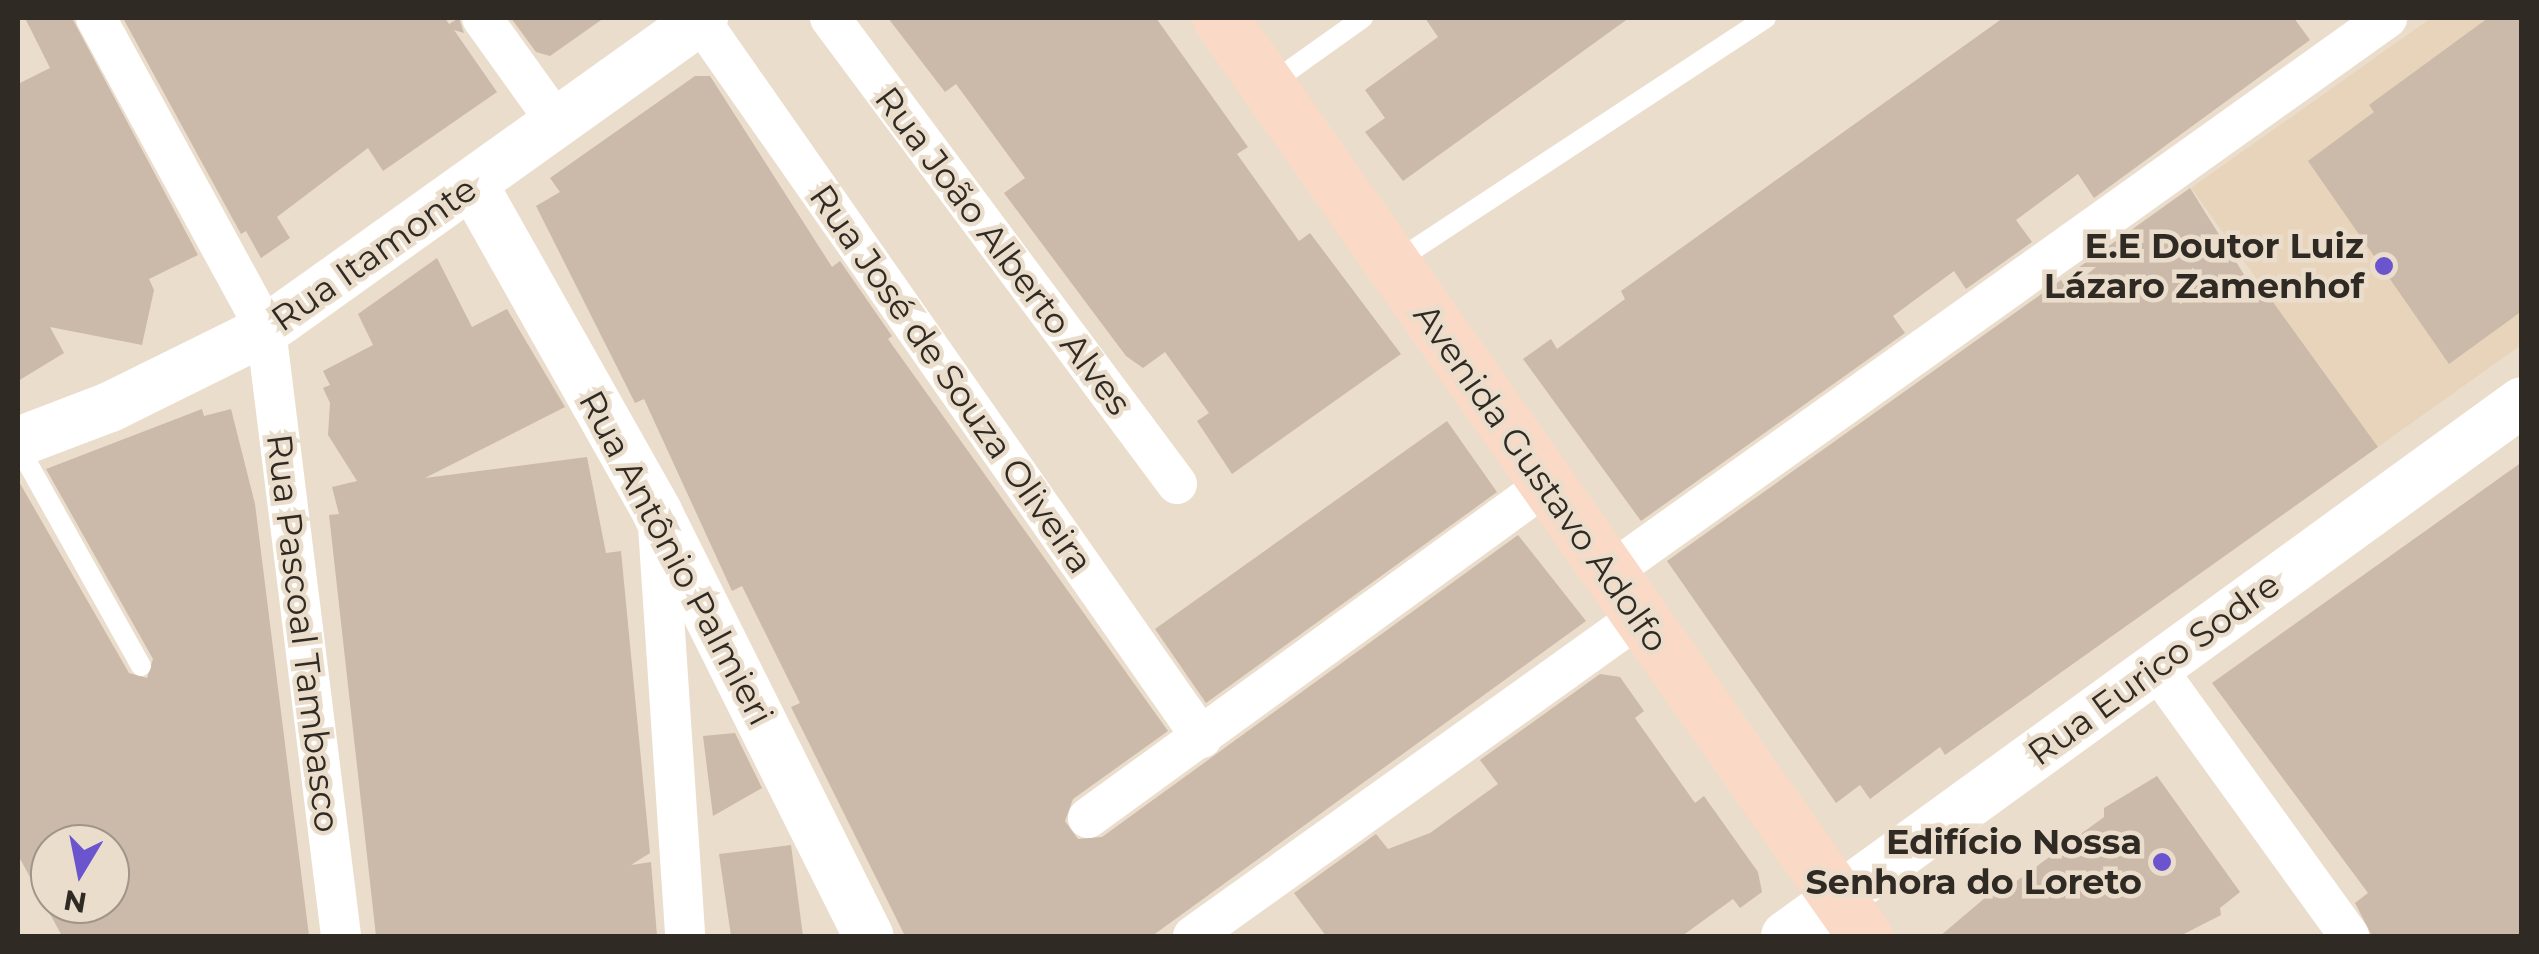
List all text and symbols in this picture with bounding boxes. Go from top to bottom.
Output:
street label: Rua João Alberto Alves [866,79,1140,423]
street label: Rua Itamonte [263,168,485,340]
street label: Rua José de Souza Oliveira [801,177,1101,581]
place label: E.E Doutor Luiz Lázaro Zamenhof [2044,225,2364,307]
marker: E.E Doutor Luiz Lázaro Zamenhof [2373,255,2395,277]
street label: Avenida Gustavo Adolfo [1405,296,1677,660]
street label: Rua Antônio Palmieri [570,384,782,732]
street label: Rua Pascoal Tambasco [258,431,348,835]
street label: Rua Eurico Sodre [2020,564,2288,774]
place label: Edifício Nossa Senhora do Loreto [1806,821,2142,903]
north arrow [30,824,130,924]
marker: Edifício Nossa Senhora do Loreto [2151,851,2173,873]
text: N [61,883,89,920]

